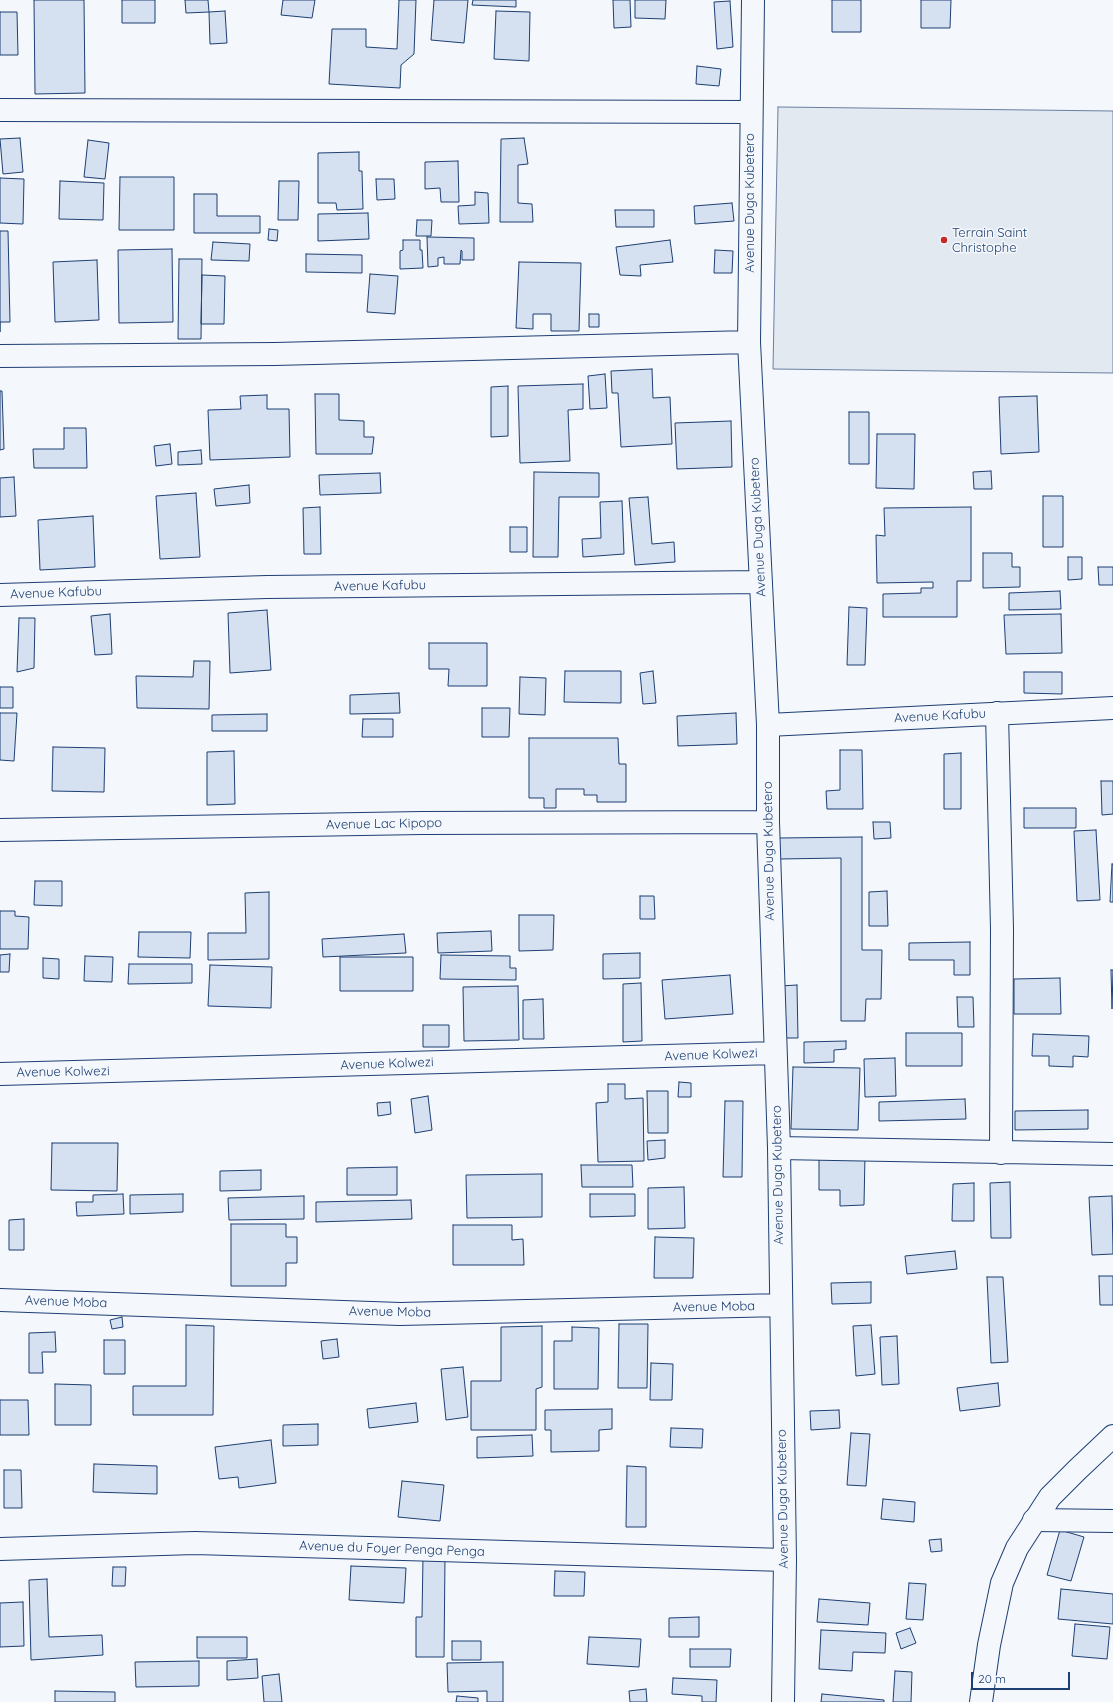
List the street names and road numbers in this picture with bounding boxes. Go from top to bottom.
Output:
street label: Avenue Duga Kubetero [742,133,758,273]
street label: Avenue Duga Kubetero [747,457,769,597]
street label: Avenue Kafubu [334,577,426,595]
street label: Avenue Kafubu [10,584,102,602]
street label: Avenue Kafubu [894,706,986,726]
street label: Avenue Duga Kubetero [760,781,778,921]
street label: Avenue Lac Kipopo [326,815,442,833]
street label: Avenue Kolwezi [664,1046,758,1064]
street label: Avenue Kolwezi [340,1055,434,1073]
street label: Avenue Kolwezi [16,1063,110,1081]
street label: Avenue Duga Kubetero [769,1105,787,1245]
street label: Avenue Moba [25,1293,107,1311]
street label: Avenue Moba [673,1298,755,1316]
street label: Avenue Moba [349,1303,431,1321]
street label: Avenue Duga Kubetero [774,1429,792,1569]
street label: Avenue du Foyer Penga Penga [299,1538,485,1560]

